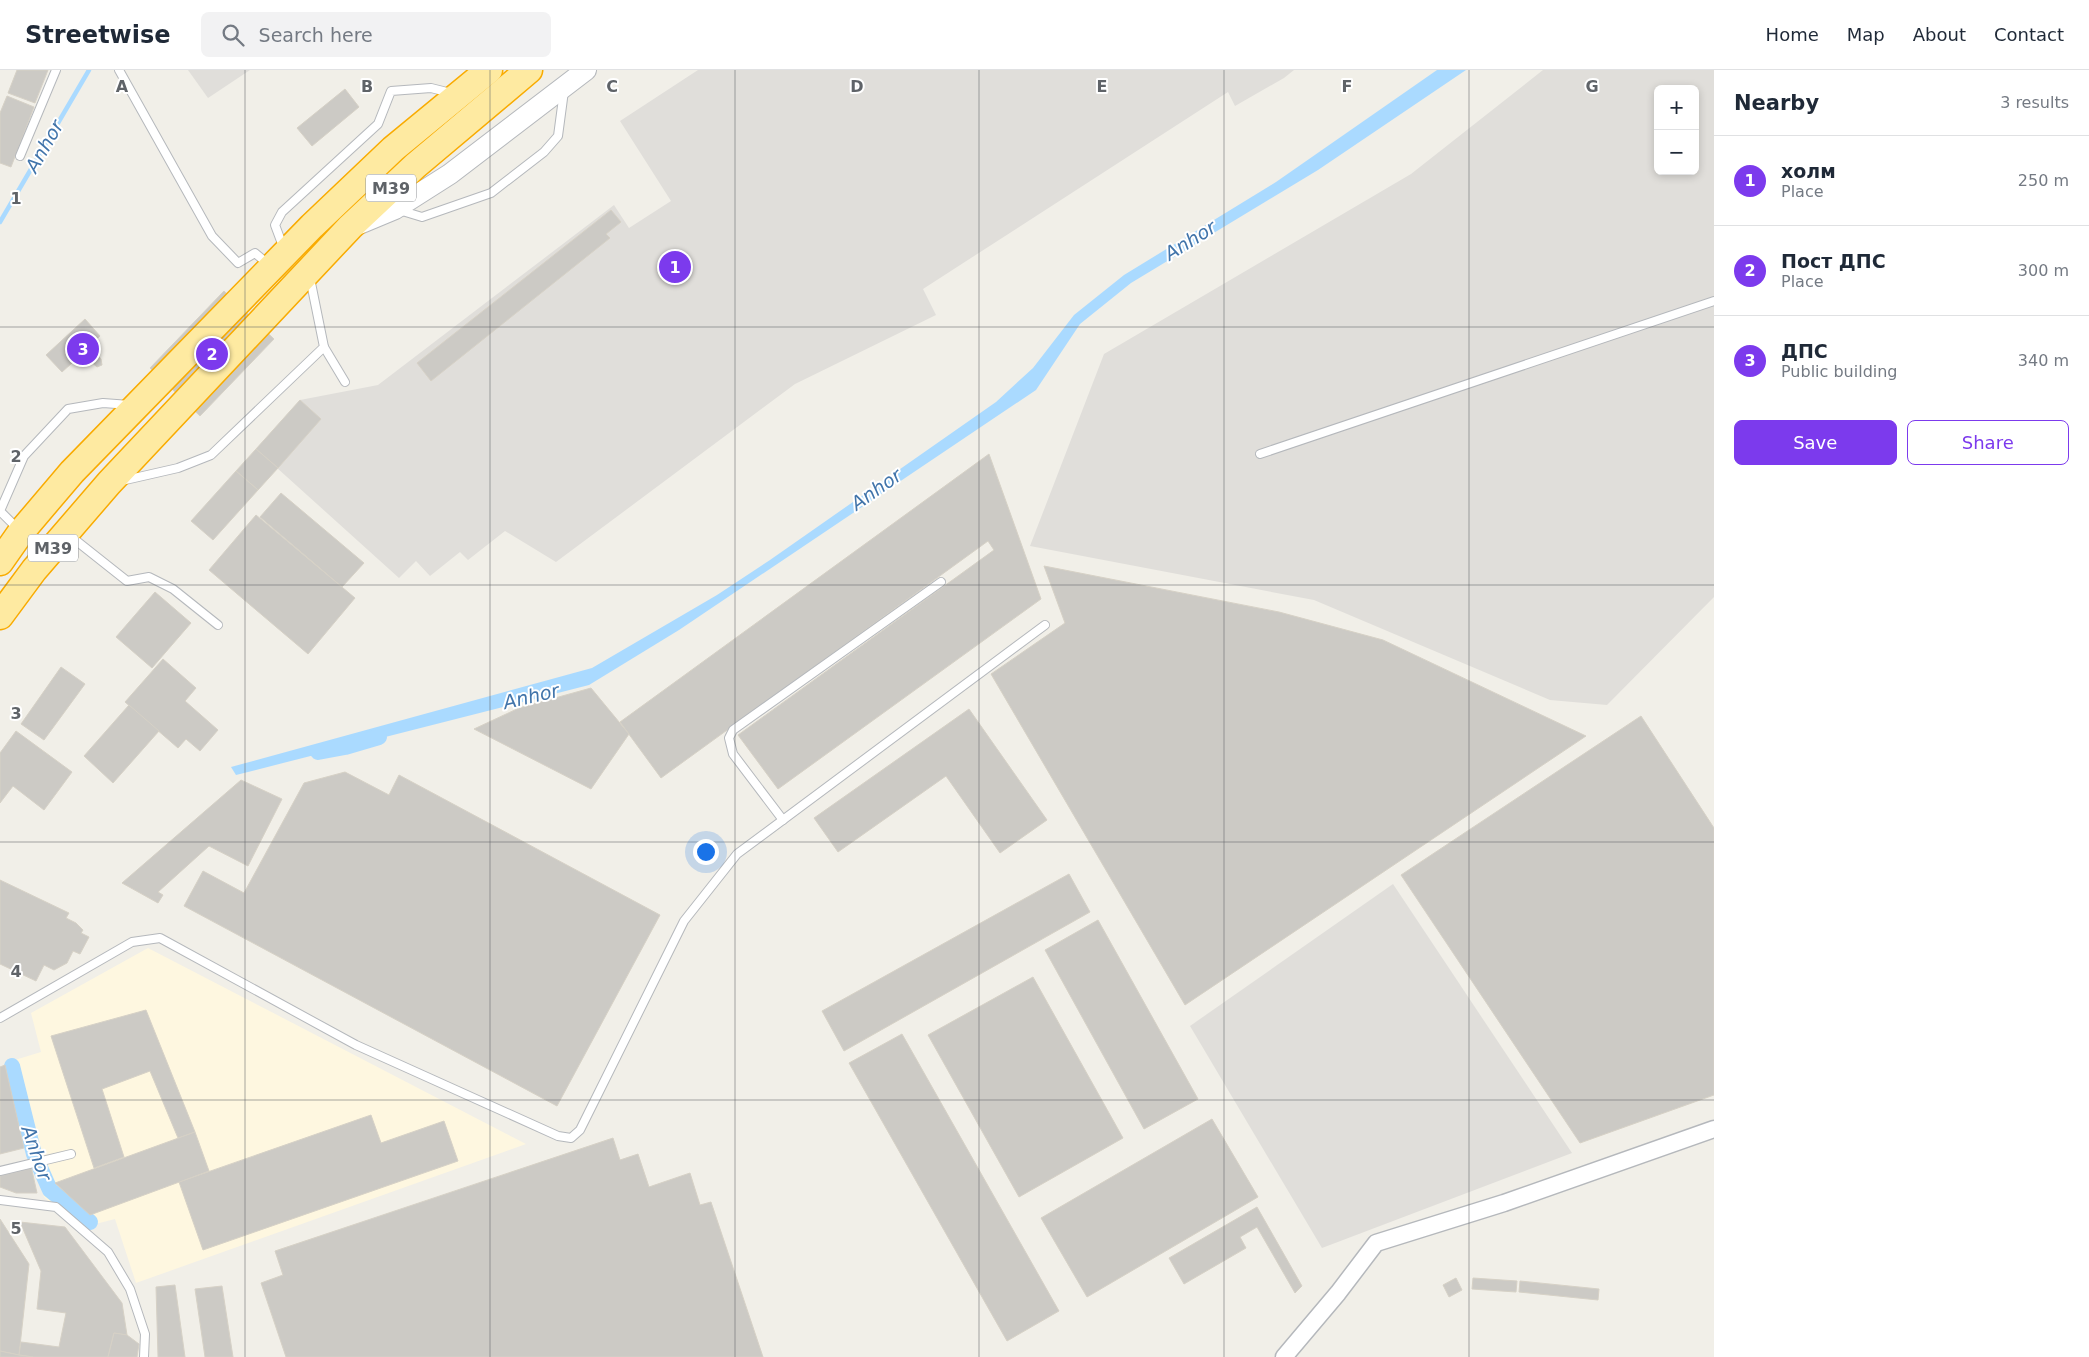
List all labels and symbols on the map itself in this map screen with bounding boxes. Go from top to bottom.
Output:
text: A [116,77,129,96]
text: B [361,77,373,96]
text: C [606,77,618,96]
text: D [850,77,864,96]
text: E [1097,77,1107,96]
text: F [1342,77,1352,96]
text: G [1585,77,1599,96]
water label: Anhor [19,115,68,178]
road number: M39 [366,175,416,202]
text: 1 [10,189,22,208]
water label: Anhor [1159,215,1221,265]
pin: 1 [659,248,691,286]
pin: 3 [67,330,99,368]
pin: 2 [196,335,228,373]
text: 2 [10,447,22,466]
water label: Anhor [845,463,906,515]
road number: M39 [28,534,78,562]
water label: Anhor [499,679,562,714]
text: 3 [10,704,22,723]
your location [693,839,719,865]
text: 4 [10,962,22,981]
water label: Anhor [17,1121,57,1184]
text: 5 [10,1219,22,1238]

